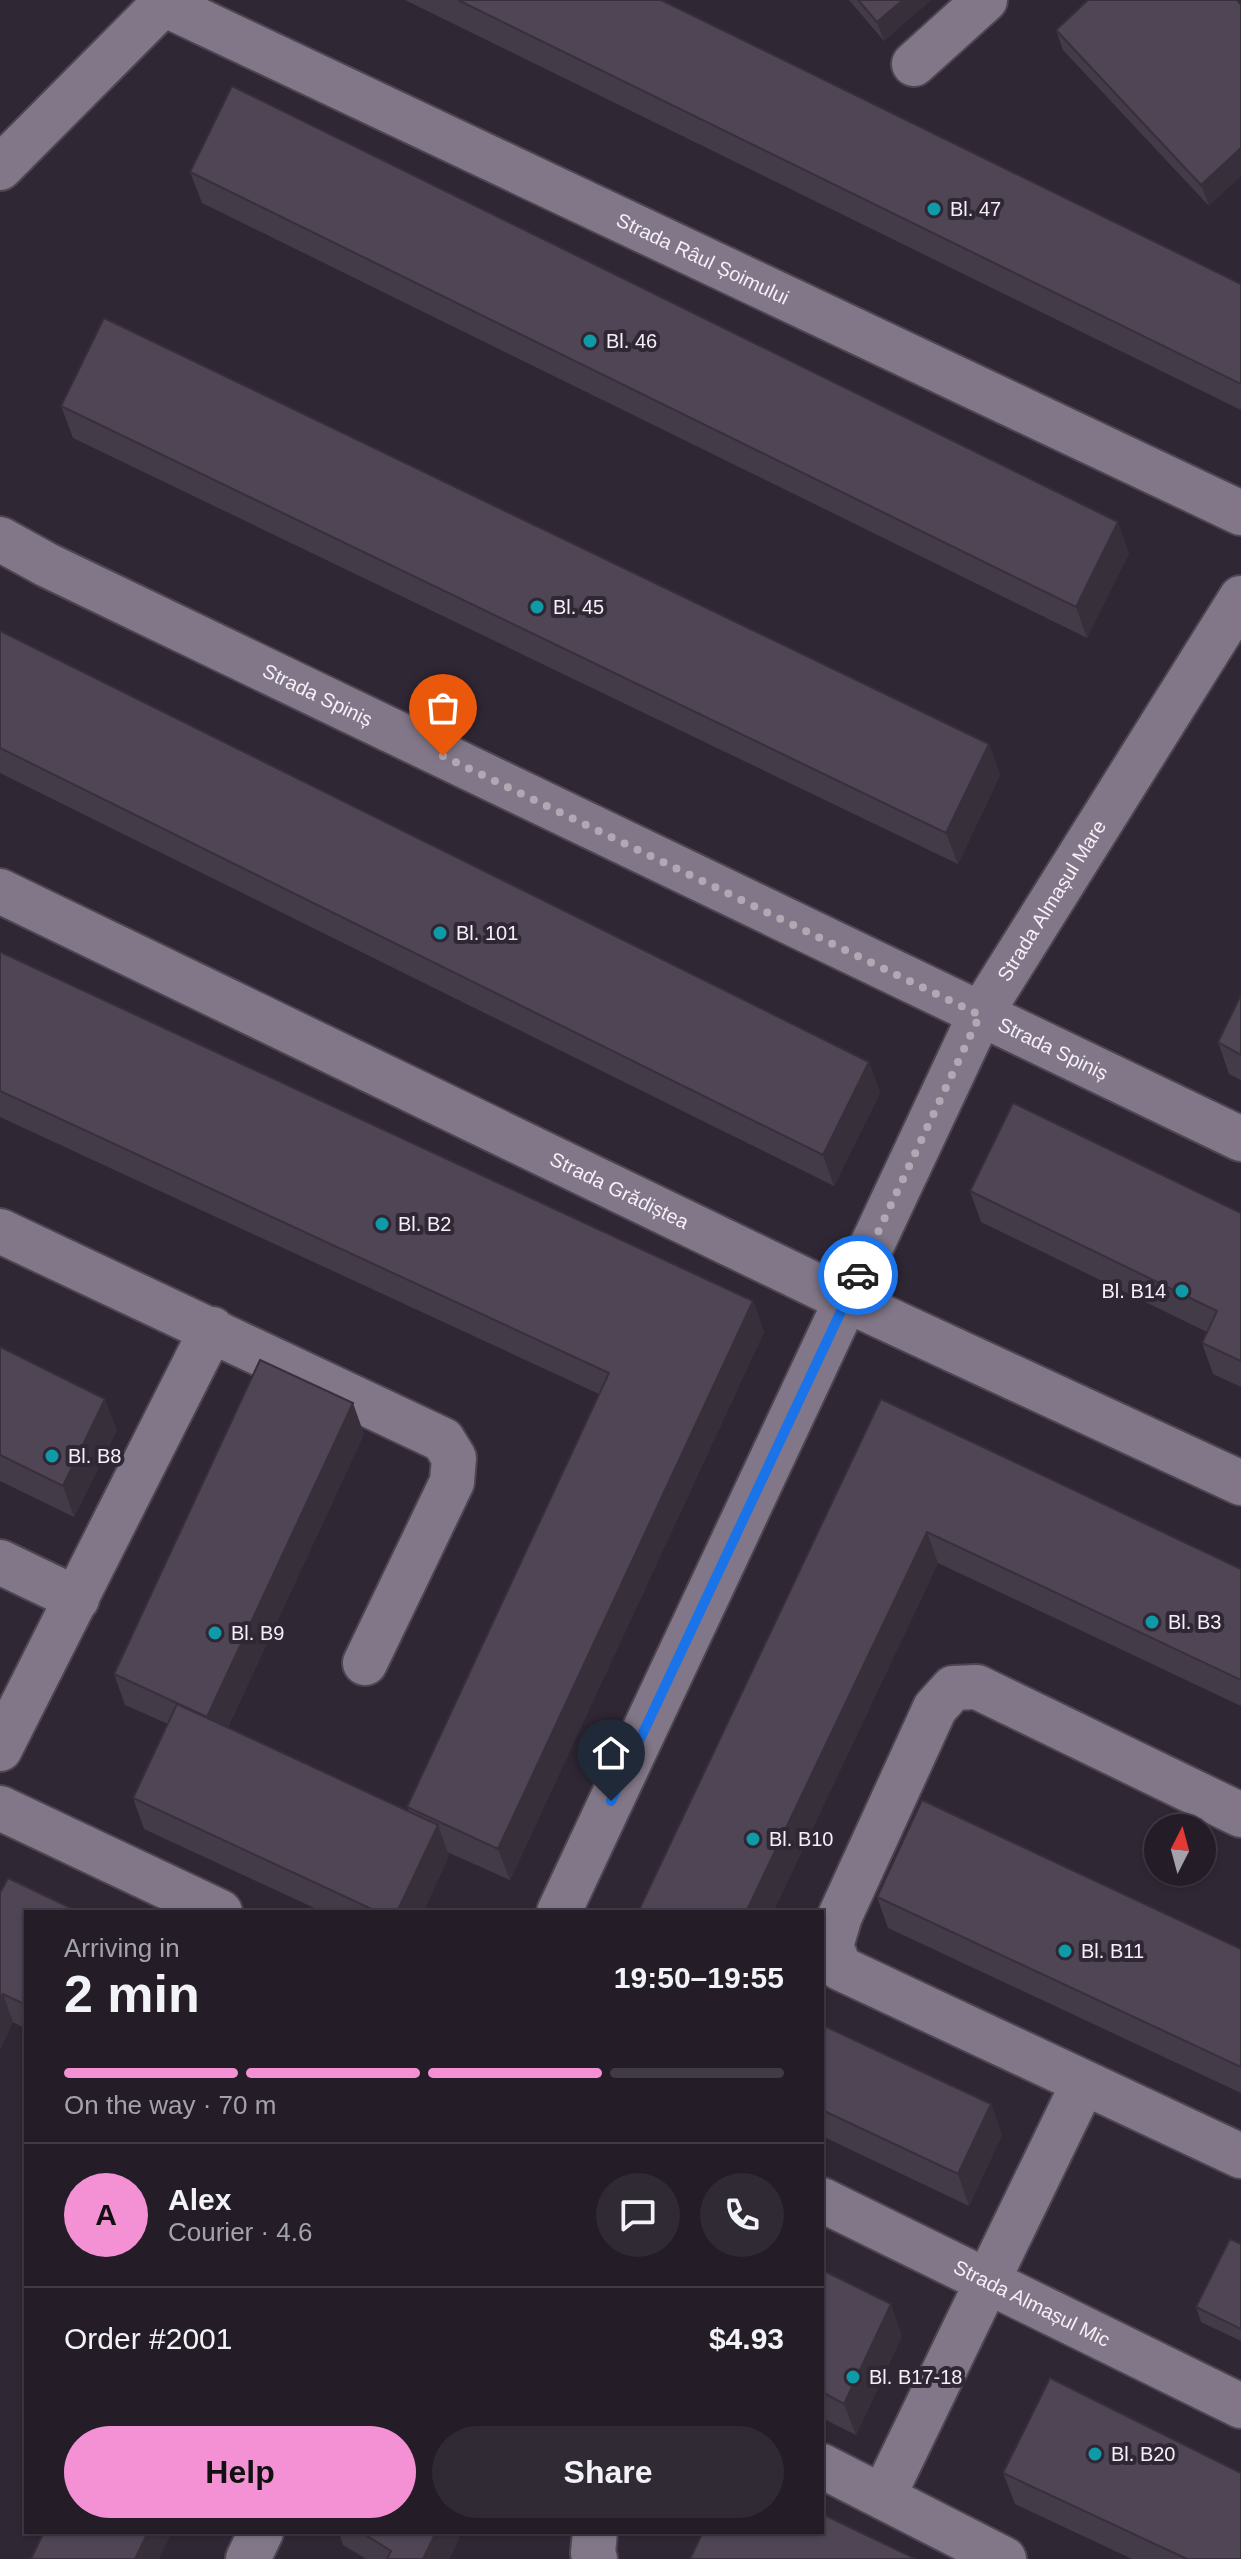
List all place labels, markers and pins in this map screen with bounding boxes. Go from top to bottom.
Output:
place label: Bl. 47 [950,198,1001,220]
marker: Bl. 47 [925,200,943,218]
place label: Bl. 46 [606,330,657,352]
marker: Bl. 46 [581,332,599,350]
place label: Bl. 45 [553,596,604,618]
marker: Bl. 45 [528,598,546,616]
pin [409,674,477,756]
place label: Bl. 101 [456,922,518,944]
marker: Bl. 101 [431,924,449,942]
place label: Bl. B2 [398,1213,451,1235]
marker: Bl. B2 [373,1215,391,1233]
place label: Bl. B14 [1102,1280,1166,1302]
marker: Bl. B14 [1173,1282,1191,1300]
place label: Bl. B8 [68,1445,121,1467]
marker: Bl. B8 [43,1447,61,1465]
place label: Bl. B3 [1168,1611,1221,1633]
marker: Bl. B3 [1143,1613,1161,1631]
place label: Bl. B9 [231,1622,284,1644]
marker: Bl. B9 [206,1624,224,1642]
pin [577,1719,645,1801]
place label: Bl. B10 [769,1828,833,1850]
marker: Bl. B10 [744,1830,762,1848]
place label: Bl. B11 [1081,1940,1144,1962]
marker: Bl. B11 [1056,1942,1074,1960]
place label: Bl. B17-18 [869,2366,962,2388]
marker: Bl. B17-18 [844,2368,862,2386]
place label: Bl. B20 [1111,2443,1175,2465]
marker: Bl. B20 [1086,2445,1104,2463]

